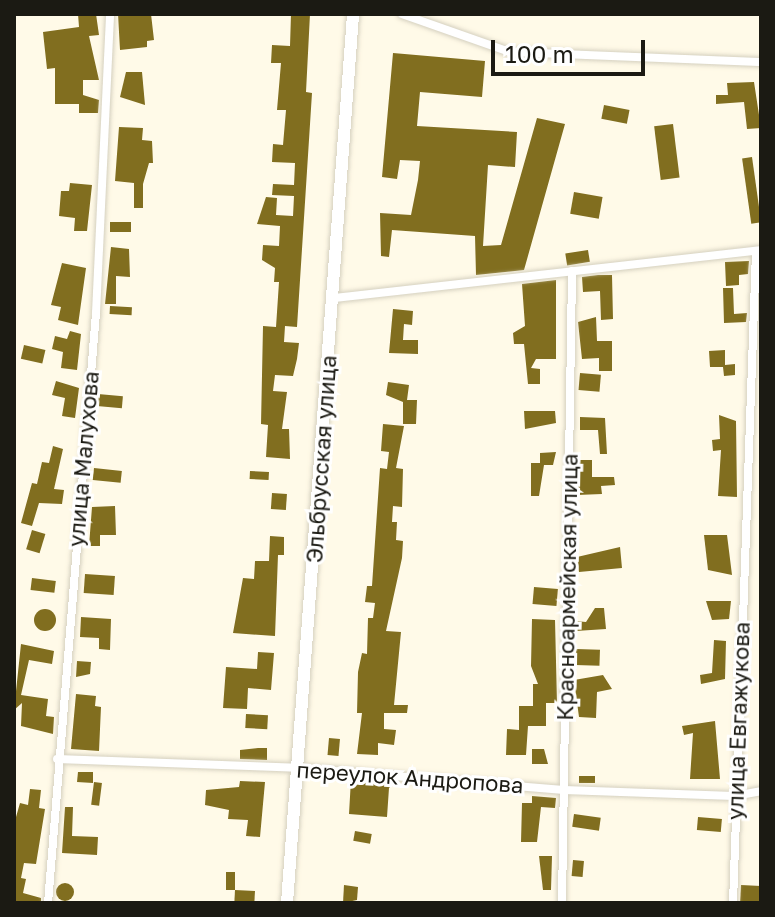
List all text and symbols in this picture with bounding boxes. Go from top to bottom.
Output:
scale bar [495,24,649,74]
text: 100 m [505,39,574,68]
street label: Эльбрусская улица [301,354,341,564]
street label: улица Малухова [62,370,104,548]
street label: Красноармейская улица [551,453,583,721]
street label: улица Евгажукова [721,621,755,821]
street label: переулок Андропова [296,756,524,798]

